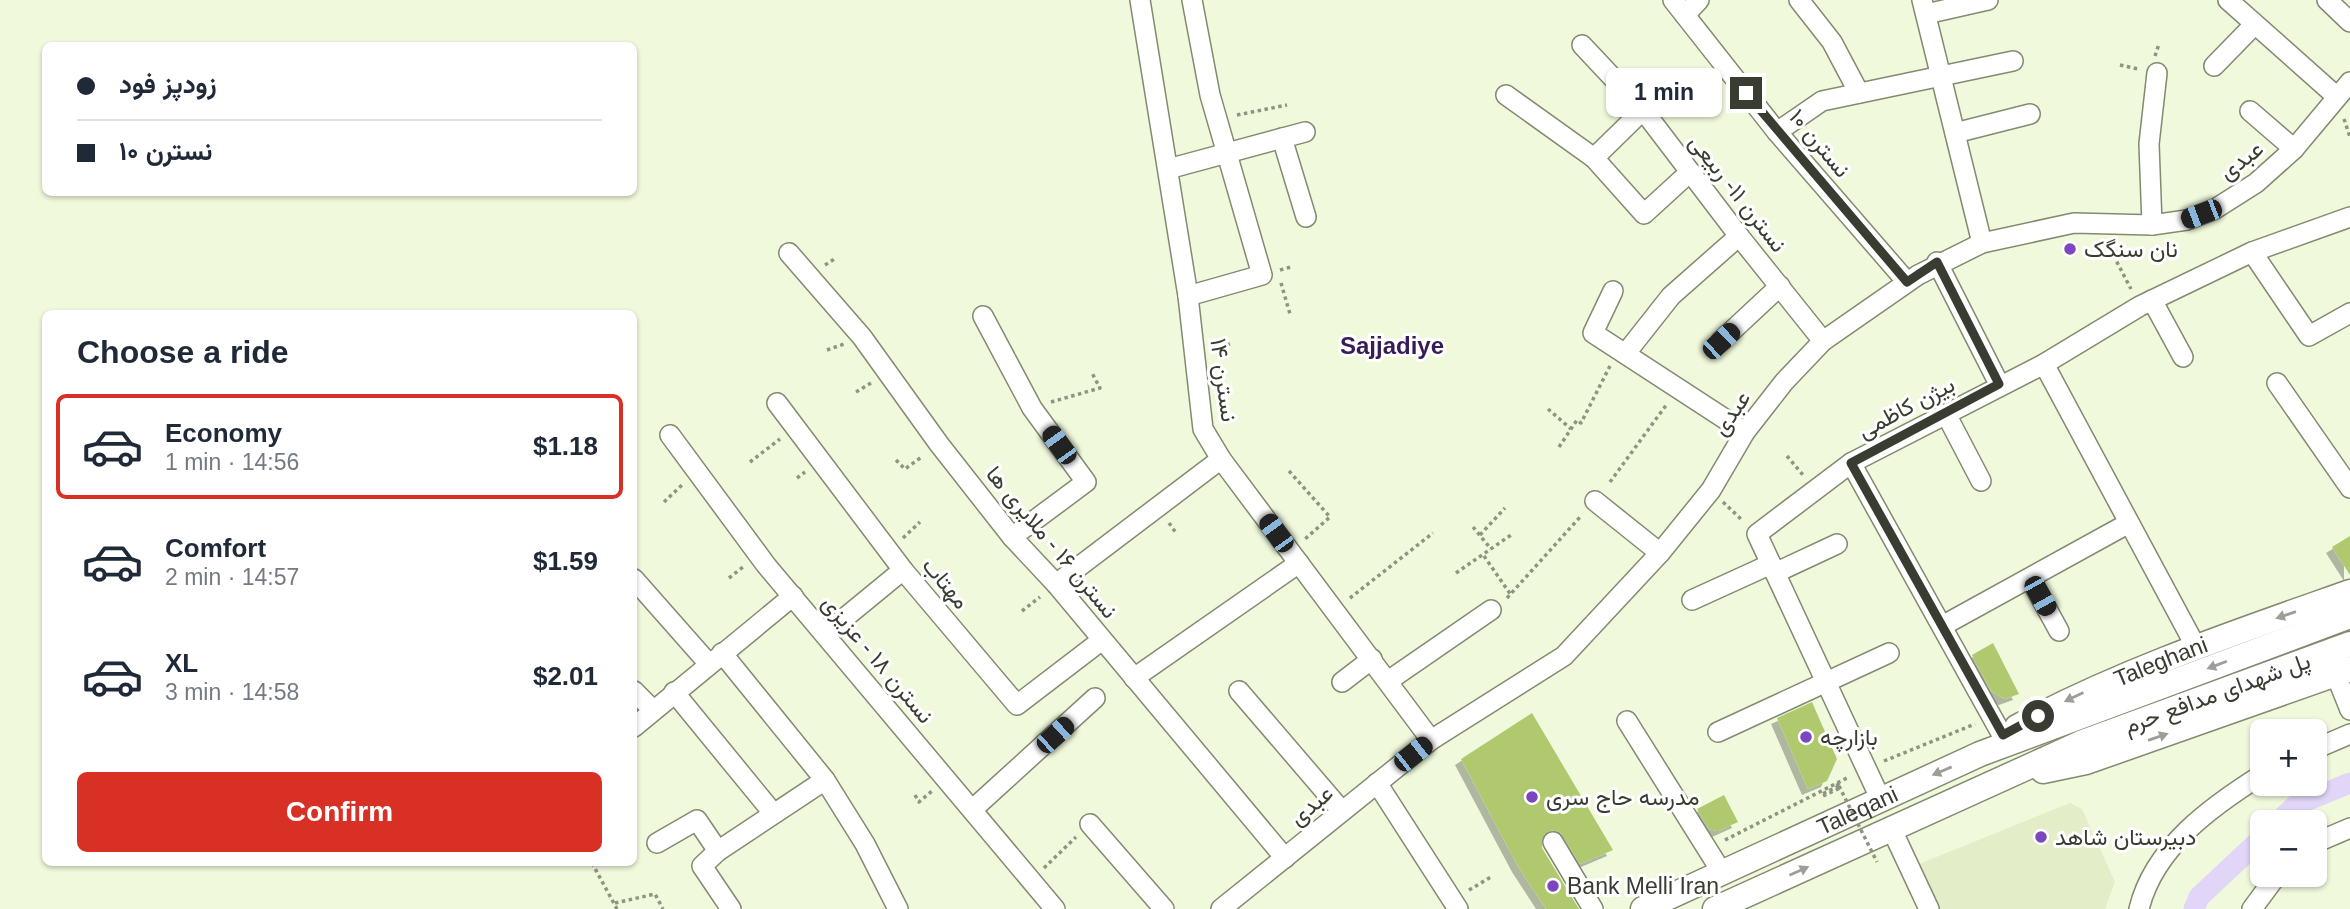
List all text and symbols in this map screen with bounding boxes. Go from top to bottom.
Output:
callout: 1 min [1606,68,1722,118]
text: زودپز فود [119,69,217,99]
route end [1730,77,1762,109]
text: 1 min [1634,79,1694,105]
street label: نسترن ۱۰ [1783,104,1856,184]
street label: نسترن ۱۱- ربیعی [1682,129,1792,258]
street label: عبدی [2214,135,2269,186]
text: نسترن ۱۰ [119,136,212,166]
car [2178,197,2225,231]
place label: نان سنگک [2084,236,2178,262]
marker: نان سنگک [2062,241,2078,257]
car [1699,319,1744,363]
district label: Sajjadiye [1340,332,1444,359]
text: Choose a ride [77,334,289,370]
street label: نسترن ۱۴ [1203,337,1243,424]
street label: بیژن کاظمی [1853,371,1960,445]
street label: عبدی [1706,386,1756,441]
icon: car [81,415,144,478]
text: Economy [165,418,282,448]
car [1039,422,1080,468]
text: $1.18 [533,431,598,461]
text: 1 min · 14:56 [165,449,299,475]
street label: نسترن ۱۶ - ملایری ها [979,461,1123,625]
car [1256,510,1297,556]
icon: car [81,530,144,593]
text: Comfort [165,533,266,563]
text: $1.59 [533,546,598,576]
street label: مهتاب [916,552,975,615]
text: 2 min · 14:57 [165,564,299,590]
car [2021,573,2060,619]
street label: نسترن ۱۸ - عزیزی [815,590,939,730]
one-way arrow [2275,609,2296,620]
street label: Taleghani [2110,631,2211,692]
icon: car [81,645,144,708]
street label: پل شهدای مدافع حرم [2120,647,2315,742]
text: XL [165,648,198,678]
one-way arrow [2207,660,2228,671]
text: $2.01 [533,661,598,691]
text: 3 min · 14:58 [165,679,299,705]
one-way arrow [2064,692,2084,703]
route start [2022,700,2054,732]
car [1033,713,1078,757]
map controls [2250,719,2327,887]
button: + [2250,719,2327,796]
place label: بازارچه [1820,724,1878,753]
marker: بازارچه [1798,729,1814,745]
one-way arrow [2147,731,2168,742]
car [1390,733,1437,775]
one-way arrow [1932,766,1953,777]
button: Confirm [77,772,602,852]
street label: عبدی [1284,779,1339,831]
street label: Taleqani [1813,781,1902,840]
place label: مدرسه حاج سری [1546,784,1699,813]
marker: مدرسه حاج سری [1524,789,1540,805]
button: − [2250,810,2327,887]
place label: دبیرستان شاهد [2055,824,2196,852]
marker: دبیرستان شاهد [2033,829,2049,845]
one-way arrow [1789,865,1810,876]
place label: Bank Melli Iran [1567,873,1719,899]
marker: Bank Melli Iran [1545,878,1561,894]

